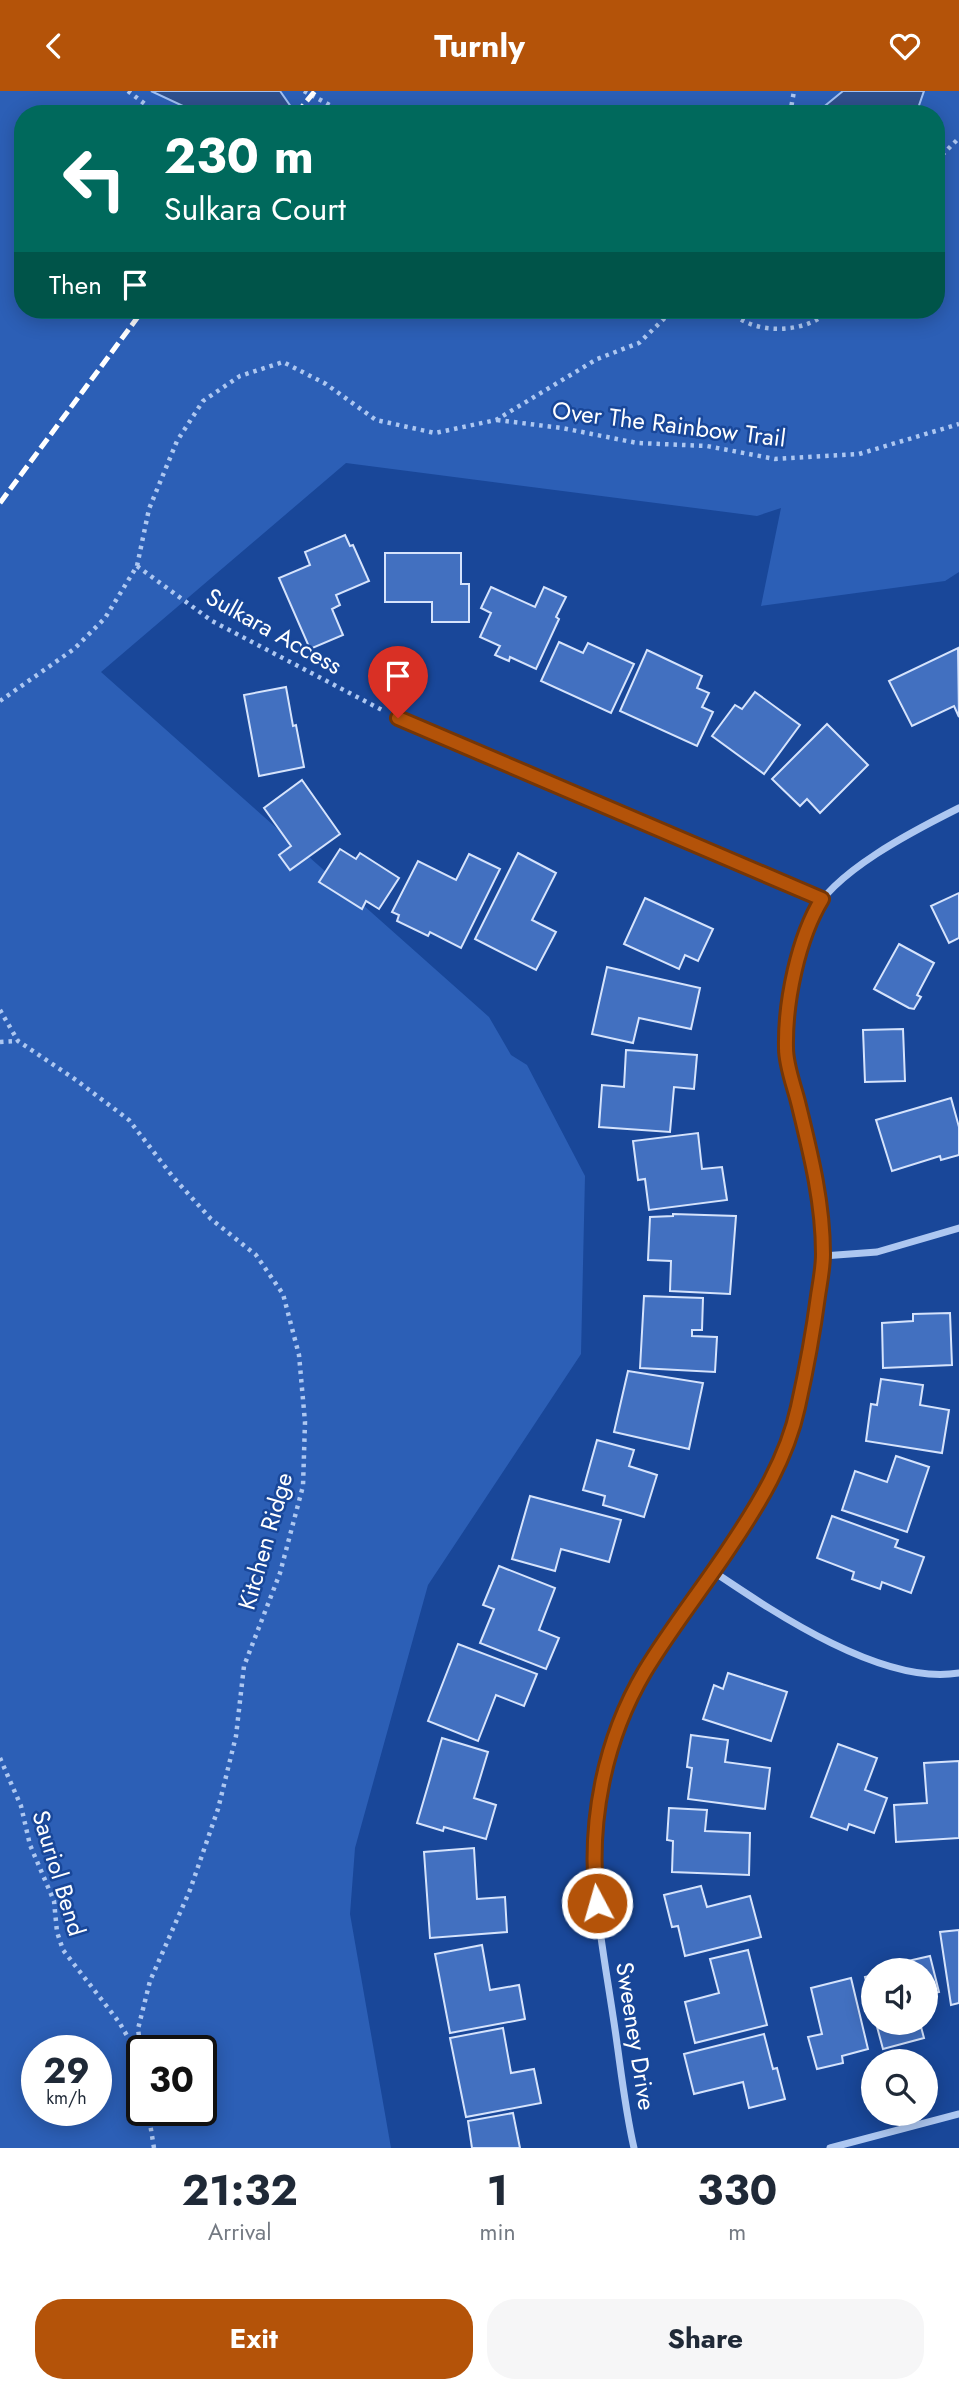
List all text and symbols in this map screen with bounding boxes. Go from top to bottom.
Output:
text: Turnly [434,23,525,69]
icon: back [35,27,73,65]
icon: heart [886,27,924,65]
text: 230 m [164,121,314,191]
icon: left [49,133,140,224]
text: Sulkara Court [164,186,346,232]
text: Then [49,266,102,304]
icon: arrive [116,266,154,304]
street label: Over The Rainbow Trail [550,392,788,456]
street label: Sulkara Access [200,579,348,683]
pin [368,646,428,718]
icon: arrive [379,657,417,695]
street label: Kitchen Ridge [229,1468,301,1614]
street label: Sauriol Bend [23,1806,95,1940]
position arrow [560,1866,634,1940]
map controls [861,1958,938,2126]
button: sound [861,1958,938,2035]
street label: Sweeney Drive [607,1959,665,2113]
speed limit sign: 30 [126,2035,217,2126]
text: 29 [43,2046,90,2096]
button: search [861,2049,938,2126]
text: km/h [46,2085,87,2111]
text: 21:32 [182,2160,298,2221]
text: 1 [487,2160,508,2221]
text: 330 [697,2160,777,2221]
text: Arrival [208,2215,271,2249]
text: min [480,2215,516,2249]
text: m [728,2215,746,2249]
button: Exit [35,2299,473,2379]
button: Share [487,2299,924,2379]

